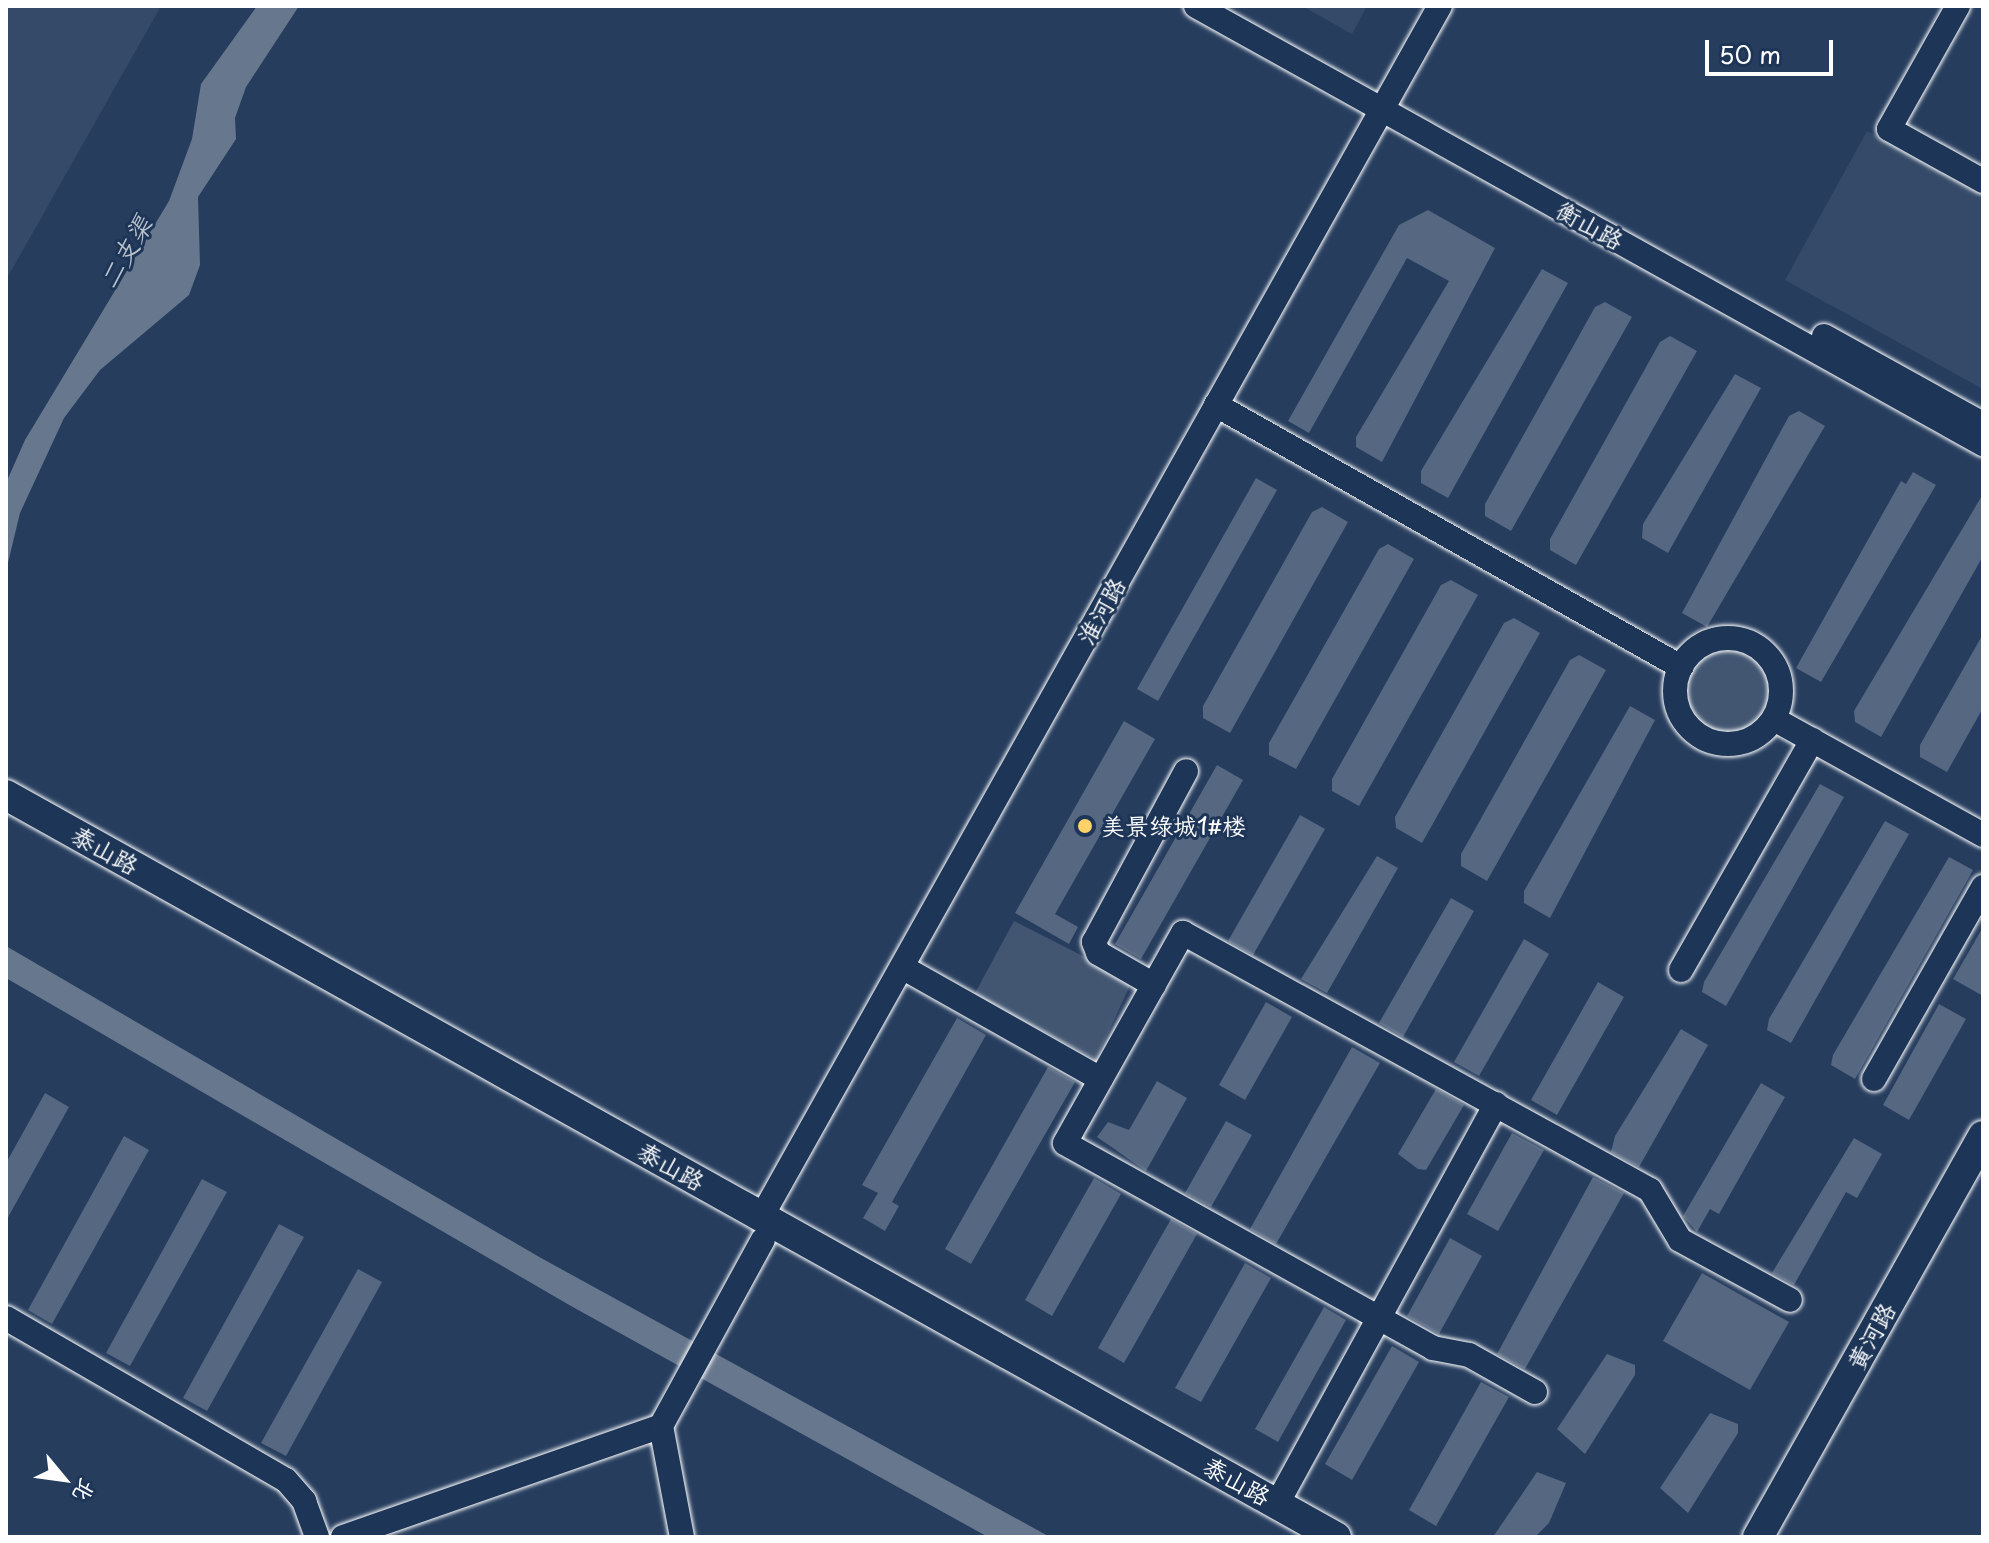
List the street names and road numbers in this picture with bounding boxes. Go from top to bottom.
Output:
street label: 衡山路 [1552,195,1628,255]
street label: 淮河路 [1071,573,1131,649]
street label: 泰山路 [67,820,143,880]
street label: 泰山路 [633,1136,709,1196]
street label: 黄河路 [1841,1298,1901,1374]
street label: 泰山路 [1199,1451,1275,1511]

